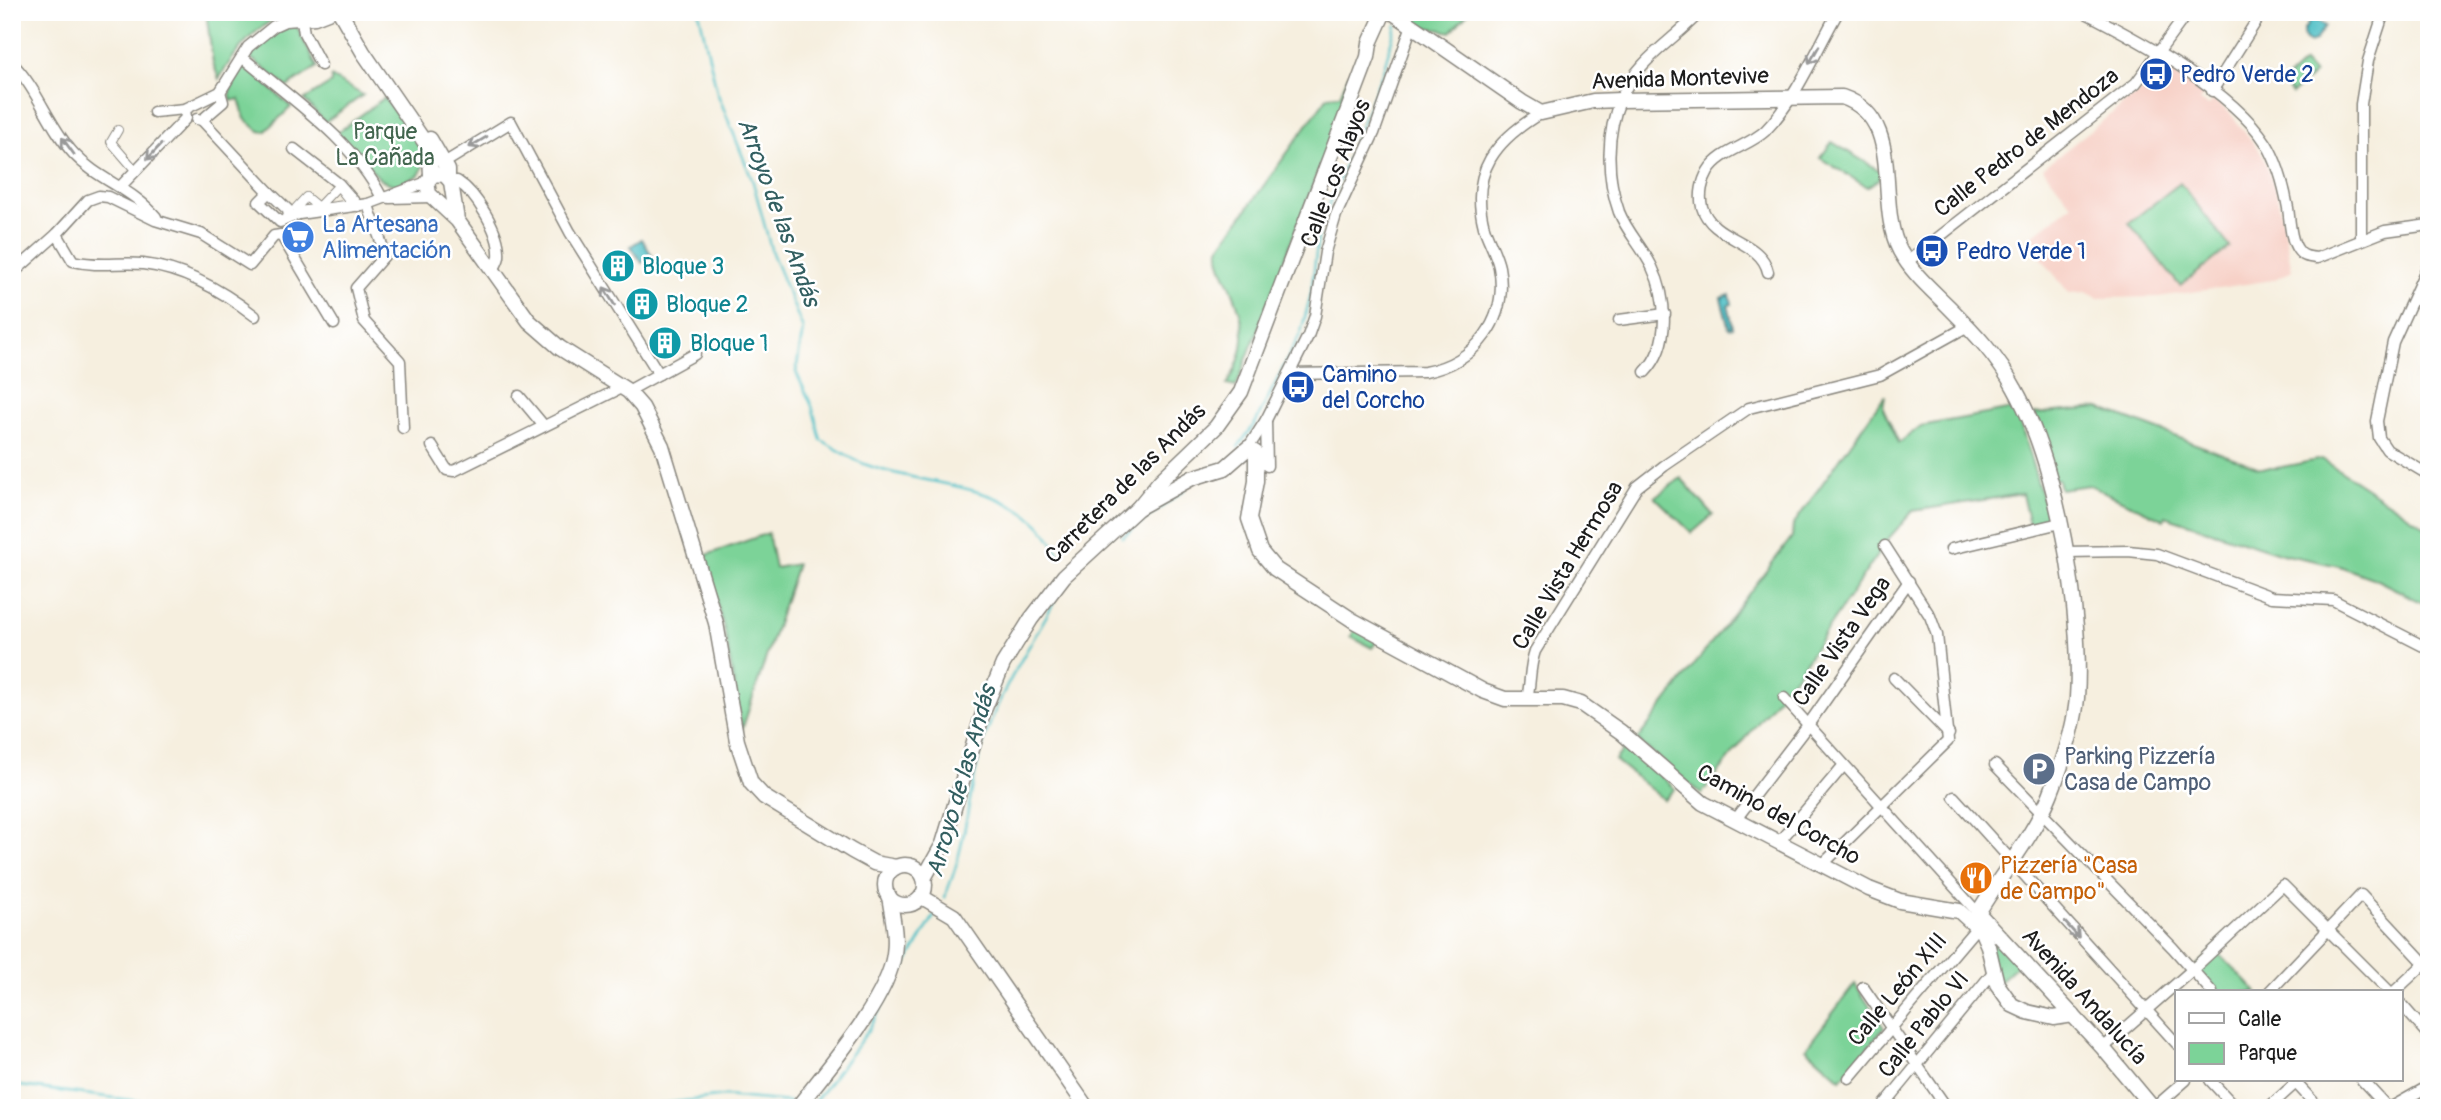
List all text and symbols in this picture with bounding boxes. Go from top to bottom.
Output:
one-way arrow [1807,44,1821,65]
bus stop icon: Pedro Verde 2 [2137,55,2175,93]
place label: Pedro Verde 2 [2180,60,2314,89]
street label: Avenida Montevive [1591,61,1770,96]
street label: Calle Pedro de Mendoza [1928,61,2125,224]
street label: Calle Los Alayos [1294,95,1377,251]
water label: Arroyo de las Andás [731,114,827,312]
park label: Parque La Cañada [335,117,435,172]
one-way arrow [468,136,488,150]
one-way arrow [61,137,75,156]
one-way arrow [145,143,162,160]
place label: La Artesana Alimentación [322,210,451,265]
supermarket icon: La Artesana Alimentación [279,218,317,256]
bus stop icon: Pedro Verde 1 [1913,232,1951,270]
place label: Pedro Verde 1 [1956,237,2086,266]
building icon: Bloque 3 [599,247,637,285]
place label: Bloque 3 [642,252,724,281]
building icon: Bloque 2 [623,285,661,323]
one-way arrow [602,286,616,306]
place label: Bloque 2 [666,290,748,319]
building icon: Bloque 1 [646,324,684,362]
place label: Bloque 1 [690,329,769,358]
place label: Camino del Corcho [1322,360,1425,415]
bus stop icon: Camino del Corcho [1279,368,1317,406]
street label: Carretera de las Andás [1039,397,1212,570]
street label: Calle Vista Hermosa [1505,475,1629,655]
street label: Calle Vista Vega [1786,570,1897,712]
water label: Arroyo de las Andás [920,680,1003,880]
place label: Parking Pizzería Casa de Campo [2064,742,2215,797]
parking icon: Parking Pizzería Casa de Campo [2020,750,2058,788]
street label: Camino del Corcho [1692,757,1866,871]
place label: Pizzería "Casa de Campo" [2000,851,2138,906]
restaurant icon: Pizzería "Casa de Campo" [1957,859,1995,897]
one-way arrow [2064,921,2081,938]
street label: Avenida Andalucía [2015,922,2154,1071]
street label: Calle León XIII [1841,927,1953,1052]
street label: Calle Pablo VI [1872,965,1975,1084]
legend [2175,990,2402,1082]
text: Calle [2238,1006,2282,1033]
text: Parque [2238,1040,2297,1067]

